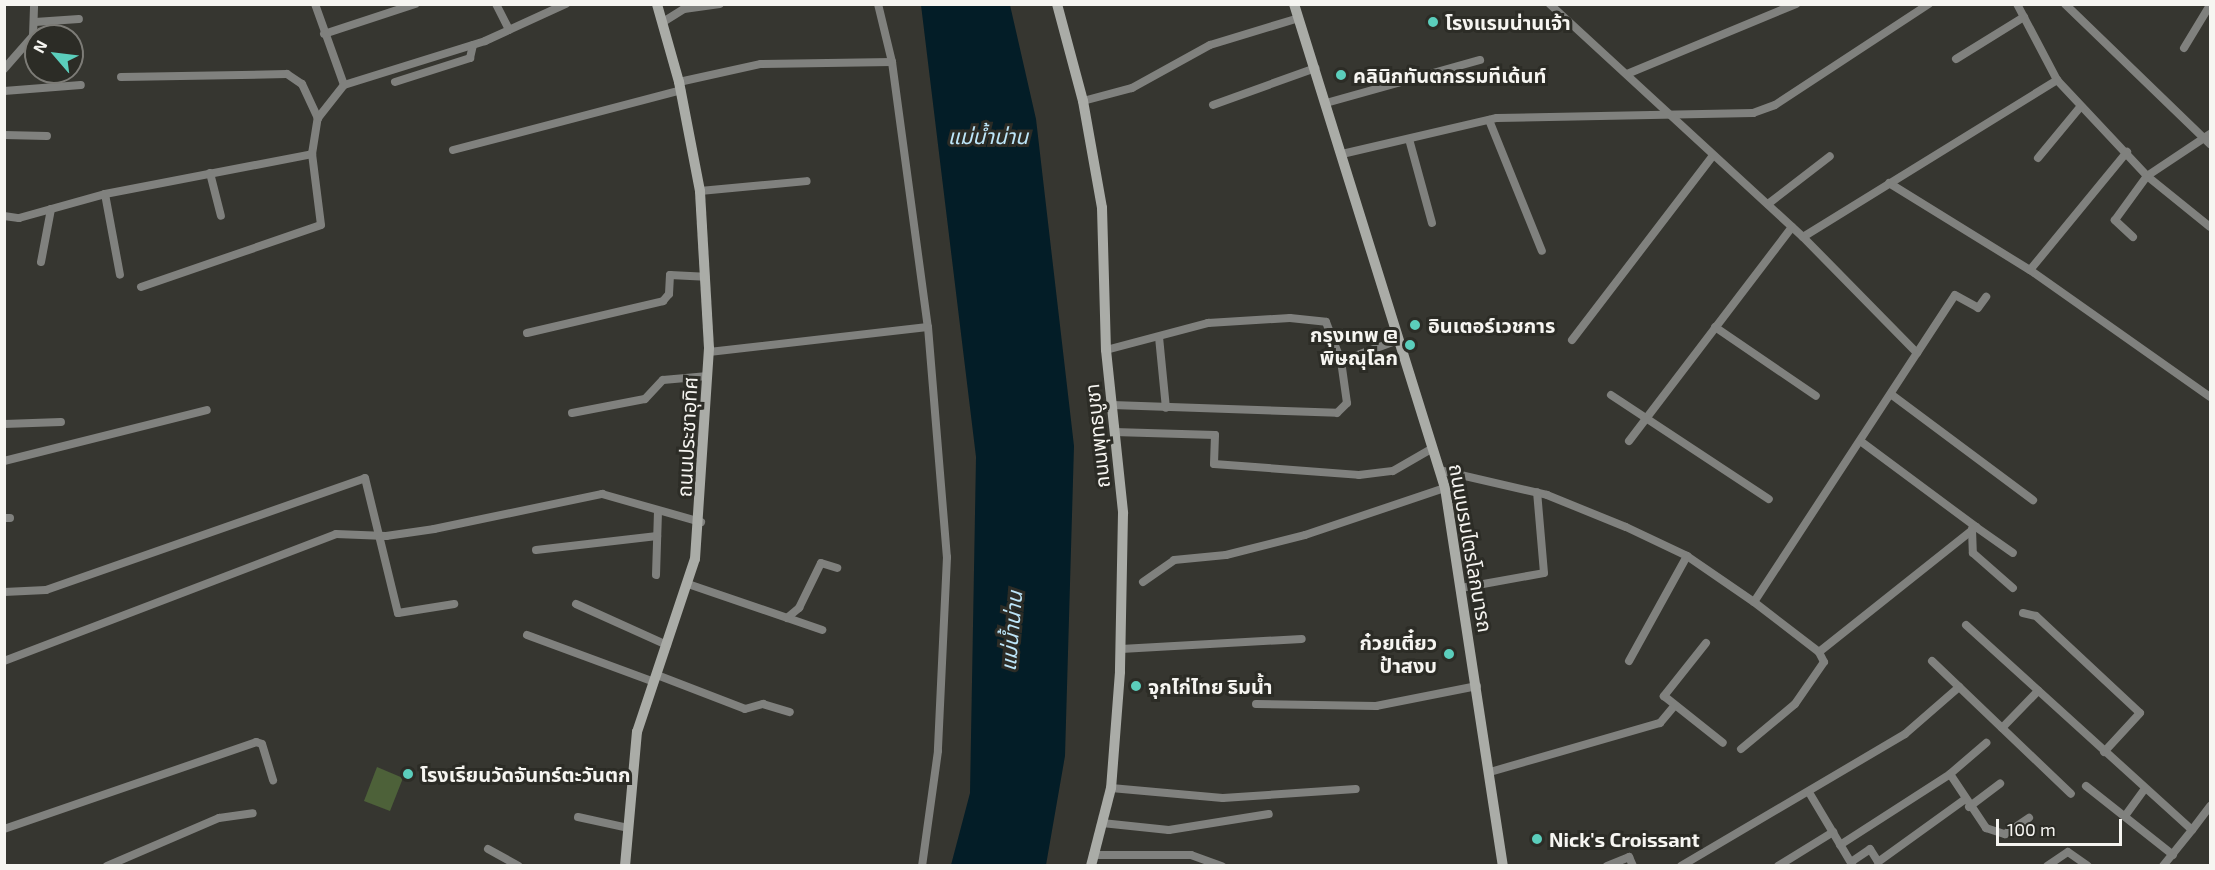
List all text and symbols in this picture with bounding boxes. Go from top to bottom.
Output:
place label: โรงแรมน่านเจ้า [1445,10,1571,34]
marker: โรงแรมน่านเจ้า [1426,15,1440,29]
north arrow [24,24,84,84]
text: N [28,37,51,56]
place label: คลินิกทันตกรรมทีเด้นท์ [1353,63,1546,87]
marker: คลินิกทันตกรรมทีเด้นท์ [1334,68,1348,82]
water label: แม่น้ำน่าน [948,123,1028,149]
place label: อินเตอร์เวชการ [1428,313,1555,337]
marker: อินเตอร์เวชการ [1406,316,1424,334]
place label: กรุงเทพ @ พิษณุโลก [1310,322,1398,369]
marker: กรุงเทพ @ พิษณุโลก [1403,338,1417,352]
street label: ถนนประชาอุทิศ [672,376,702,498]
street label: ถนนพุทธบูชา [1080,383,1114,489]
street label: ถนนบรมไตรโลกนารถ [1444,462,1498,634]
water label: แม่น้ำน่าน [995,590,1027,672]
place label: ก๋วยเตี๋ยว ป้าสงบ [1359,630,1437,677]
marker: ก๋วยเตี๋ยว ป้าสงบ [1442,647,1456,661]
place label: จุกไก่ไทย ริมน้ำ [1148,674,1273,698]
marker: จุกไก่ไทย ริมน้ำ [1129,679,1143,693]
place label: โรงเรียนวัดจันทร์ตะวันตก [420,762,630,786]
marker: โรงเรียนวัดจันทร์ตะวันตก [401,767,415,781]
scale bar [1999,807,2125,845]
text: 100 m [2007,818,2056,840]
place label: Nick's Croissant [1549,827,1700,851]
marker: Nick's Croissant [1530,832,1544,846]

